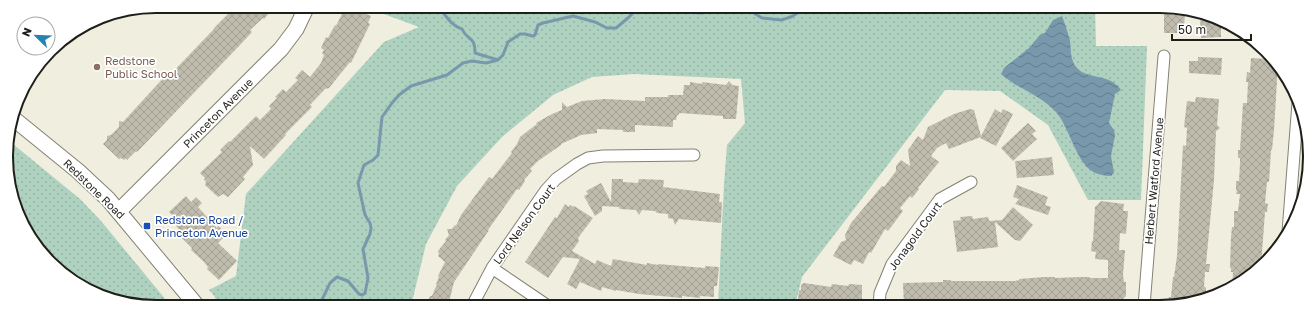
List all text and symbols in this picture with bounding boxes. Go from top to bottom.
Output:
north arrow [16,16,56,56]
scale bar [1172,16,1251,42]
text: 50 m [1178,22,1206,37]
text: N [19,26,34,38]
place label: Redstone Public School [105,54,178,80]
marker: Redstone Public School [92,62,102,72]
street label: Princeton Avenue [180,75,255,150]
street label: Herbert Watford Avenue [1141,117,1166,245]
street label: Redstone Road [61,156,128,221]
street label: Lord Nelson Court [490,181,557,266]
street label: Jonagold Court [885,199,944,273]
place label: Redstone Road / Princeton Avenue [155,213,248,239]
marker: Redstone Road / Princeton Avenue [142,221,152,231]

